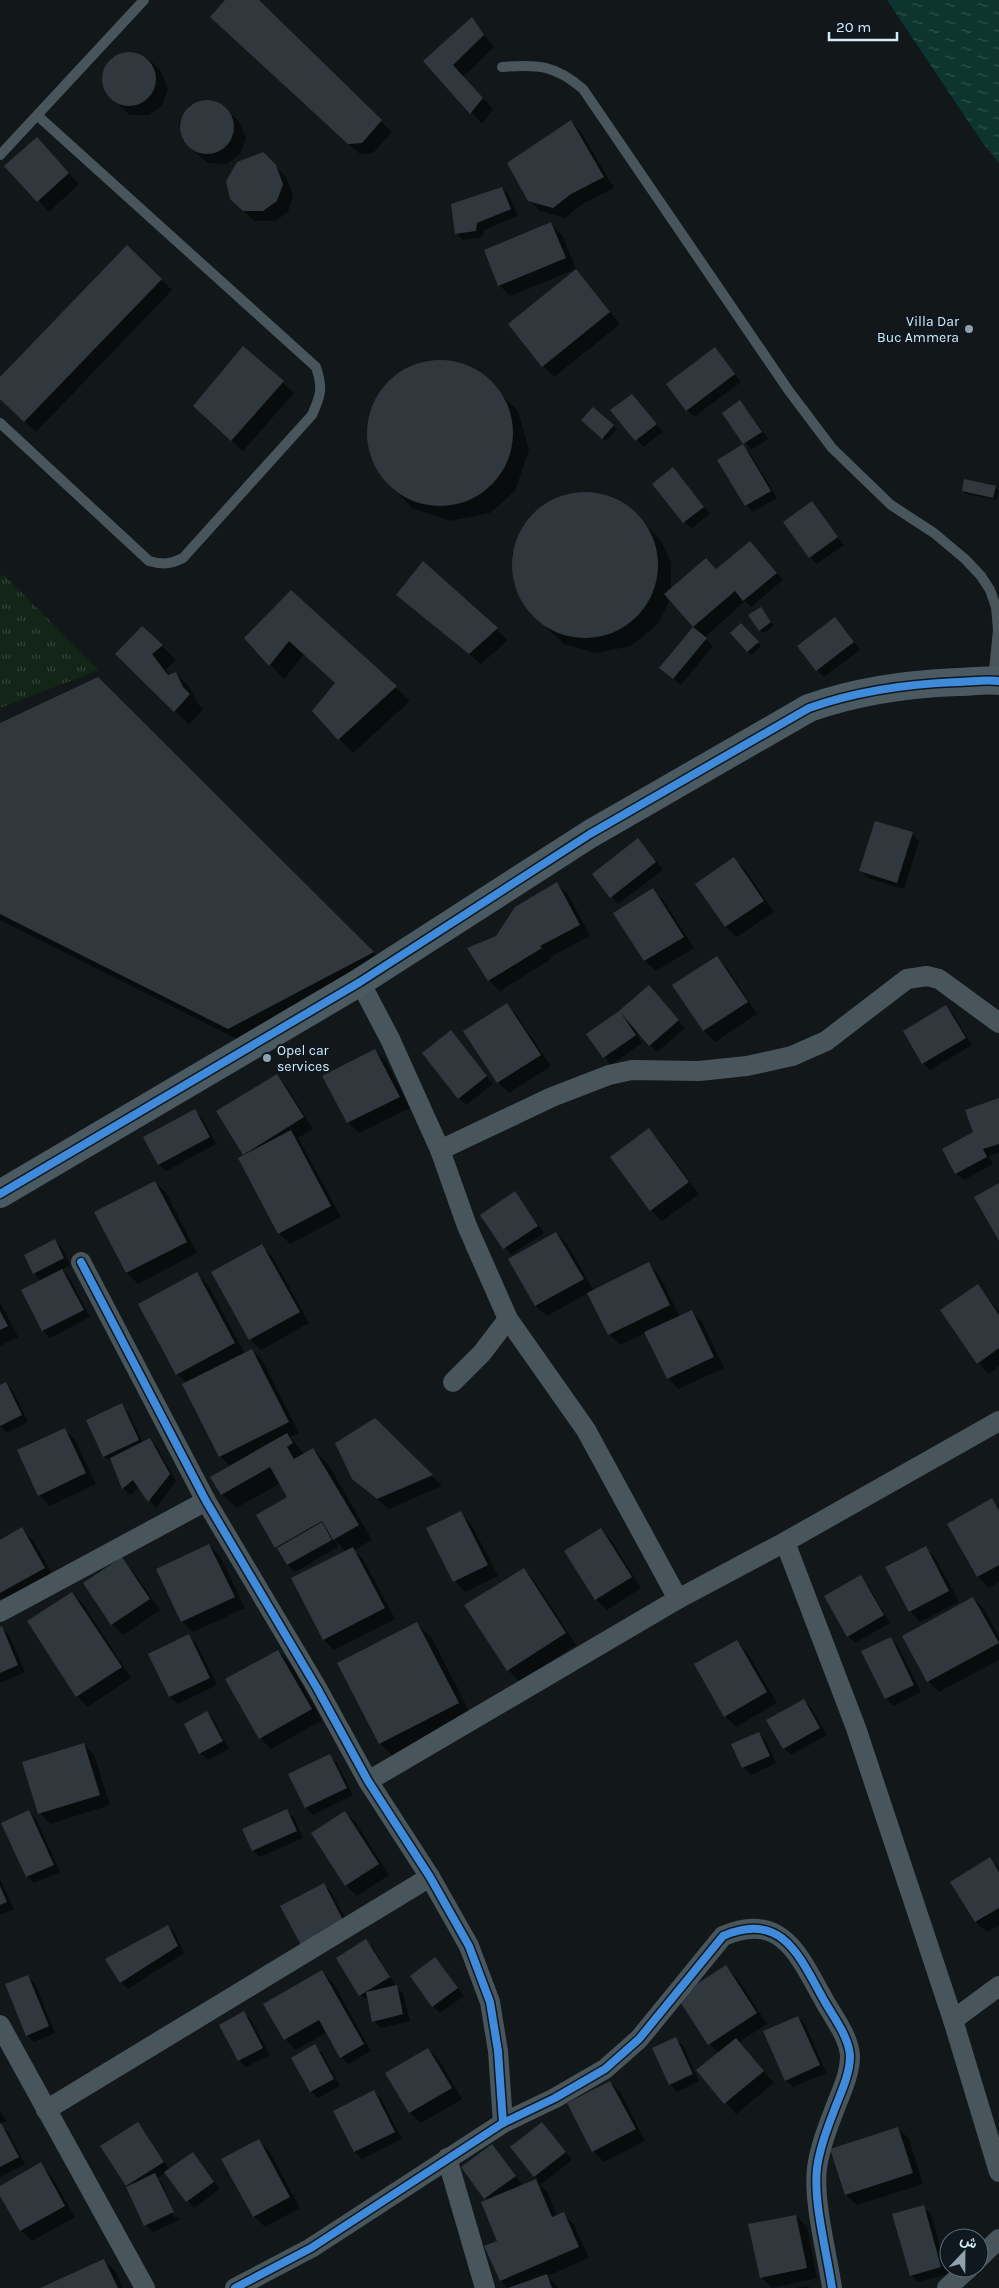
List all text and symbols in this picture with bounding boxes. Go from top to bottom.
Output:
scale bar [829,10,896,42]
text: 20 m [836,18,871,36]
place label: Villa Dar Buc Ammera [877,313,960,346]
marker: Villa Dar Buc Ammera [963,323,975,335]
place label: Opel car services [277,1042,330,1075]
marker: Opel car services [261,1052,273,1064]
north arrow [939,2228,989,2278]
text: ش [958,2230,980,2253]

